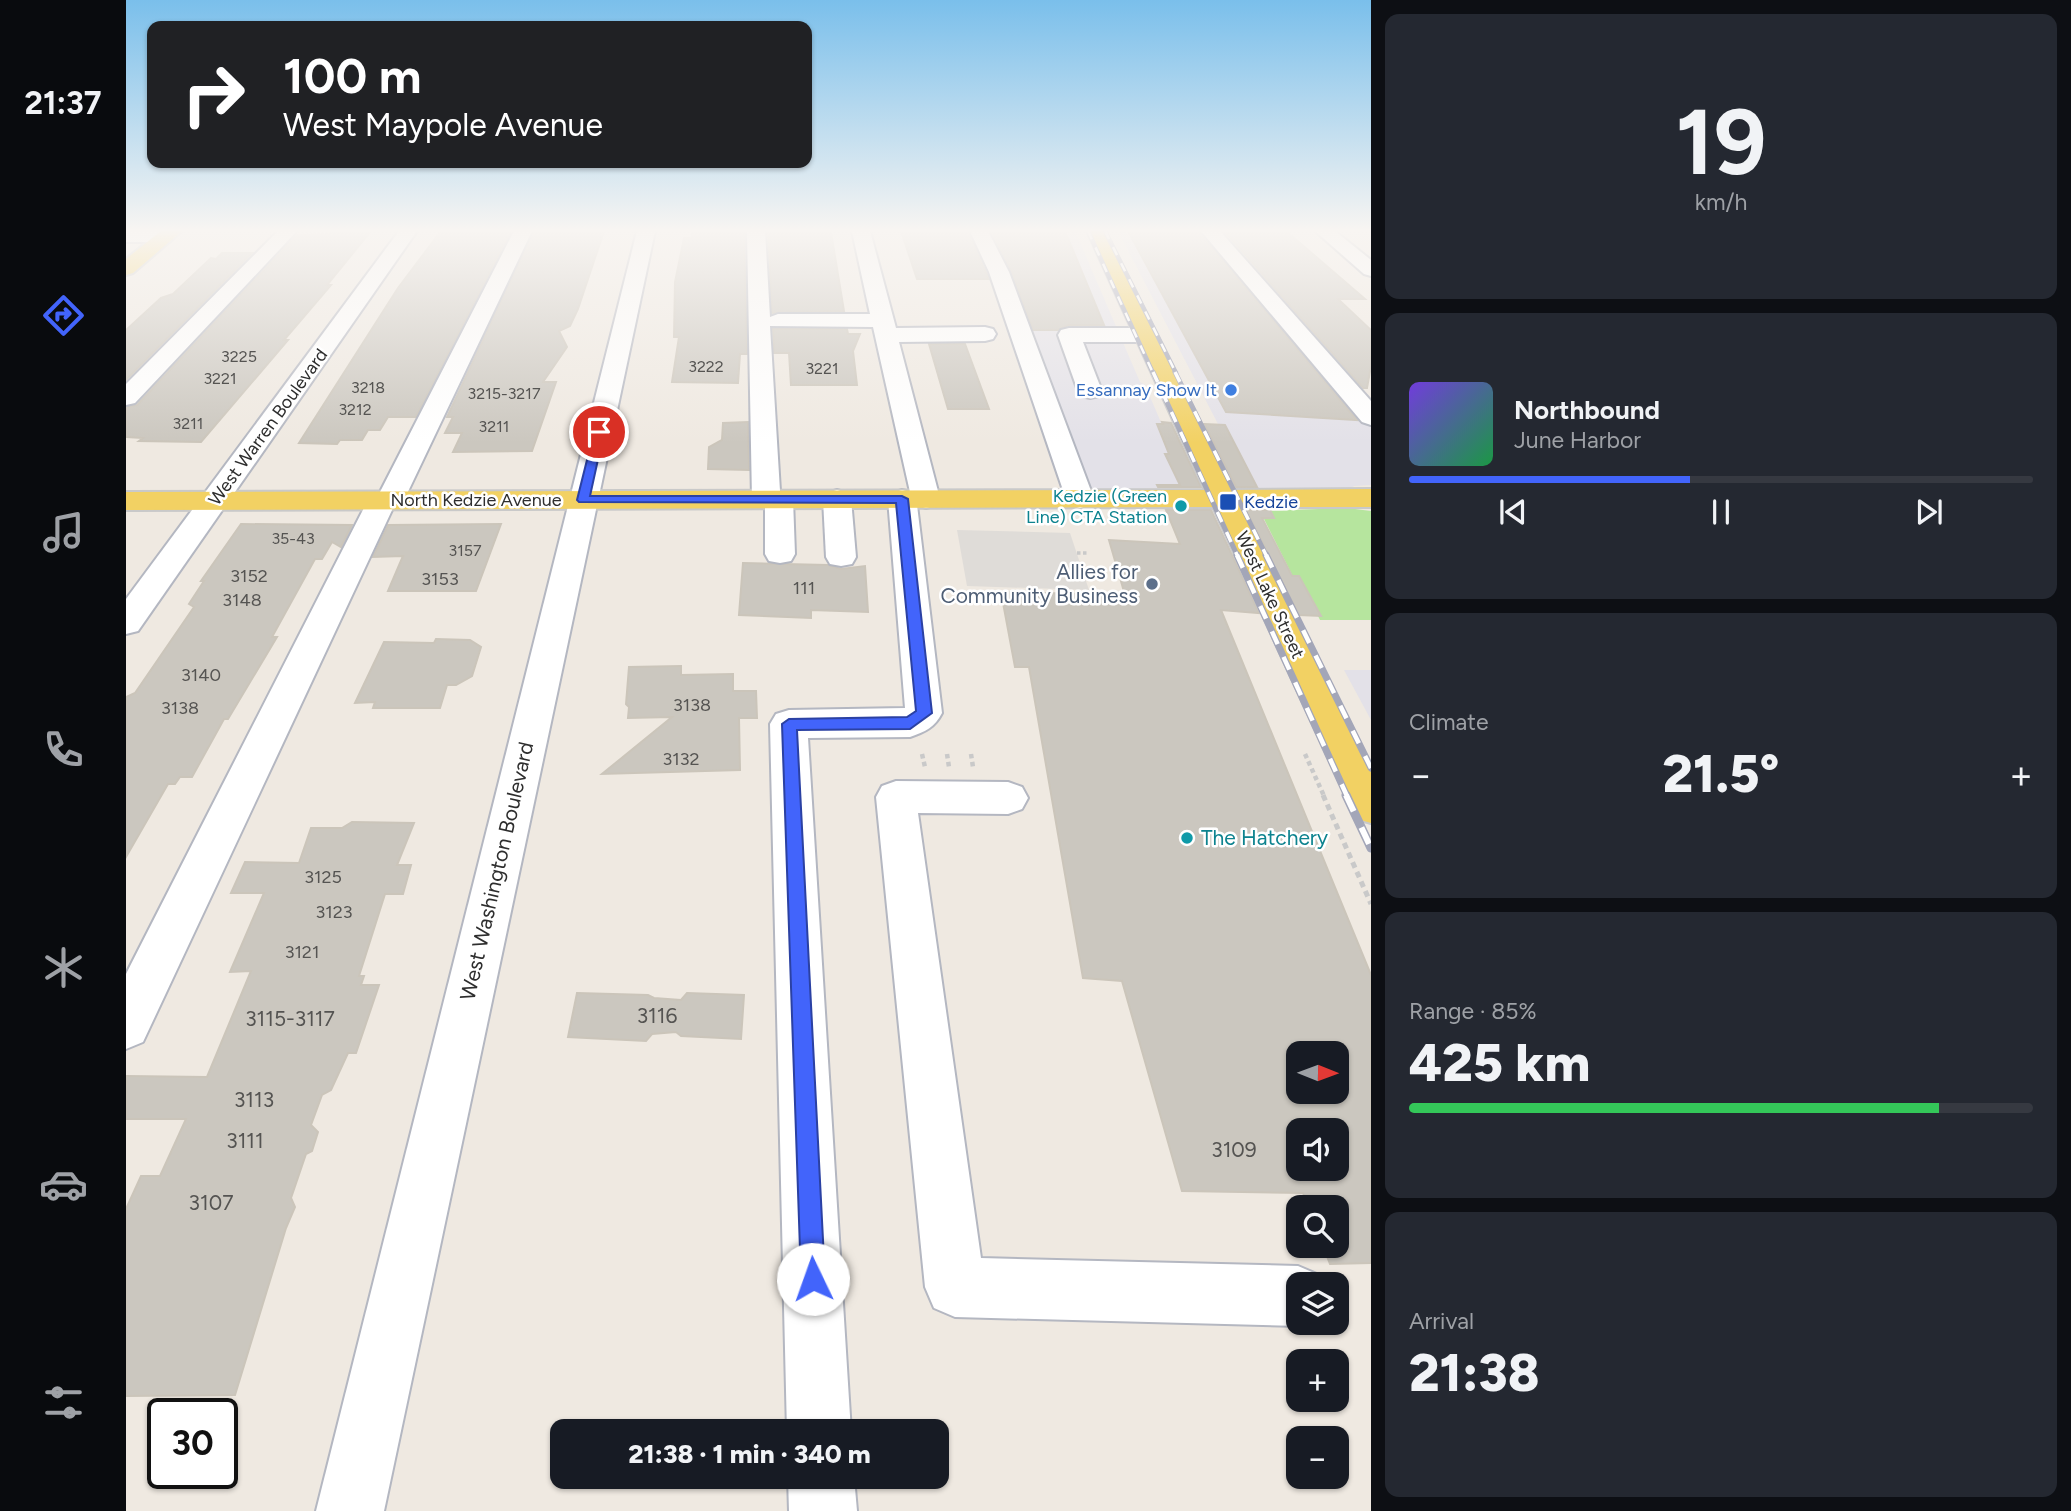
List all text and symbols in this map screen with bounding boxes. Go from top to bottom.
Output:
text: 100 m [283,46,422,105]
icon: right [168,49,259,140]
text: 21:37 [24,84,102,122]
text: 19 [1675,88,1767,197]
text: West Maypole Avenue [283,106,603,144]
text: km/h [1695,188,1747,216]
icon: directions [39,291,88,340]
street label: West Warren Boulevard [204,344,332,510]
house number: 3225 [221,347,257,366]
house number: 3222 [688,357,724,376]
house number: 3221 [805,359,839,378]
house number: 3221 [203,369,237,388]
house number: 3218 [351,378,385,397]
place label: Essannay Show It [1076,379,1217,401]
marker: Essannay Show It [1223,382,1239,398]
house number: 3215-3217 [468,384,541,403]
text: Northbound [1514,394,1660,426]
house number: 3212 [338,400,372,419]
pin [569,402,629,462]
icon: arrive [580,413,618,451]
house number: 3211 [173,414,203,433]
house number: 3211 [479,417,509,436]
text: June Harbor [1514,426,1641,454]
place label: Kedzie (Green Line) CTA Station [1026,485,1167,528]
street label: North Kedzie Avenue [390,489,562,511]
place label: Kedzie [1244,491,1298,513]
marker: Kedzie [1218,492,1238,512]
icon: previous [1494,493,1532,531]
icon: pause [1702,493,1740,531]
icon: next [1910,493,1948,531]
marker: Kedzie (Green Line) CTA Station [1173,498,1189,514]
icon: music [39,508,88,557]
street label: West Lake Street [1231,528,1309,662]
house number: 35-43 [271,529,315,548]
house number: 3157 [448,541,482,560]
place label: Allies for Community Business [941,559,1138,608]
house number: 3152 [230,565,268,587]
house number: 3153 [421,568,459,590]
marker: Allies for Community Business [1144,576,1160,592]
house number: 111 [793,577,815,599]
house number: 3148 [222,589,262,611]
house number: 3140 [181,664,221,686]
house number: 3138 [673,694,711,716]
house number: 3138 [161,697,199,719]
text: Climate [1409,708,1488,736]
icon: phone [39,725,88,774]
street label: West Washington Boulevard [455,739,538,1003]
text: 21.5° [1663,743,1779,805]
house number: 3132 [662,748,700,770]
text: − [1409,752,1433,798]
text: + [2009,752,2033,798]
place label: The Hatchery [1201,825,1328,850]
marker: The Hatchery [1179,830,1195,846]
house number: 3125 [304,866,342,888]
house number: 3123 [315,901,353,923]
house number: 3121 [285,941,319,963]
icon: climate [39,943,88,992]
text: Range · 85% [1409,997,1537,1025]
house number: 3116 [637,1003,677,1028]
house number: 3115-3117 [245,1006,335,1031]
text: 425 km [1409,1032,1590,1094]
north arrow [1286,1041,1349,1104]
map controls [1286,1041,1349,1489]
house number: 3113 [234,1087,274,1112]
button: sound [1286,1118,1349,1181]
house number: 3111 [226,1128,264,1153]
house number: 3109 [1211,1137,1257,1162]
icon: car [39,1160,88,1209]
house number: 3107 [189,1190,233,1215]
button: search [1286,1195,1349,1258]
position arrow [776,1242,850,1316]
button: layers [1286,1272,1349,1335]
text: Arrival [1409,1307,1474,1335]
text: 21:38 [1409,1342,1540,1404]
button: + [1286,1349,1349,1412]
icon: filters [39,1378,88,1427]
speed limit sign: 30 [147,1398,238,1489]
button: − [1286,1426,1349,1489]
text: 21:38 · 1 min · 340 m [628,1438,871,1470]

